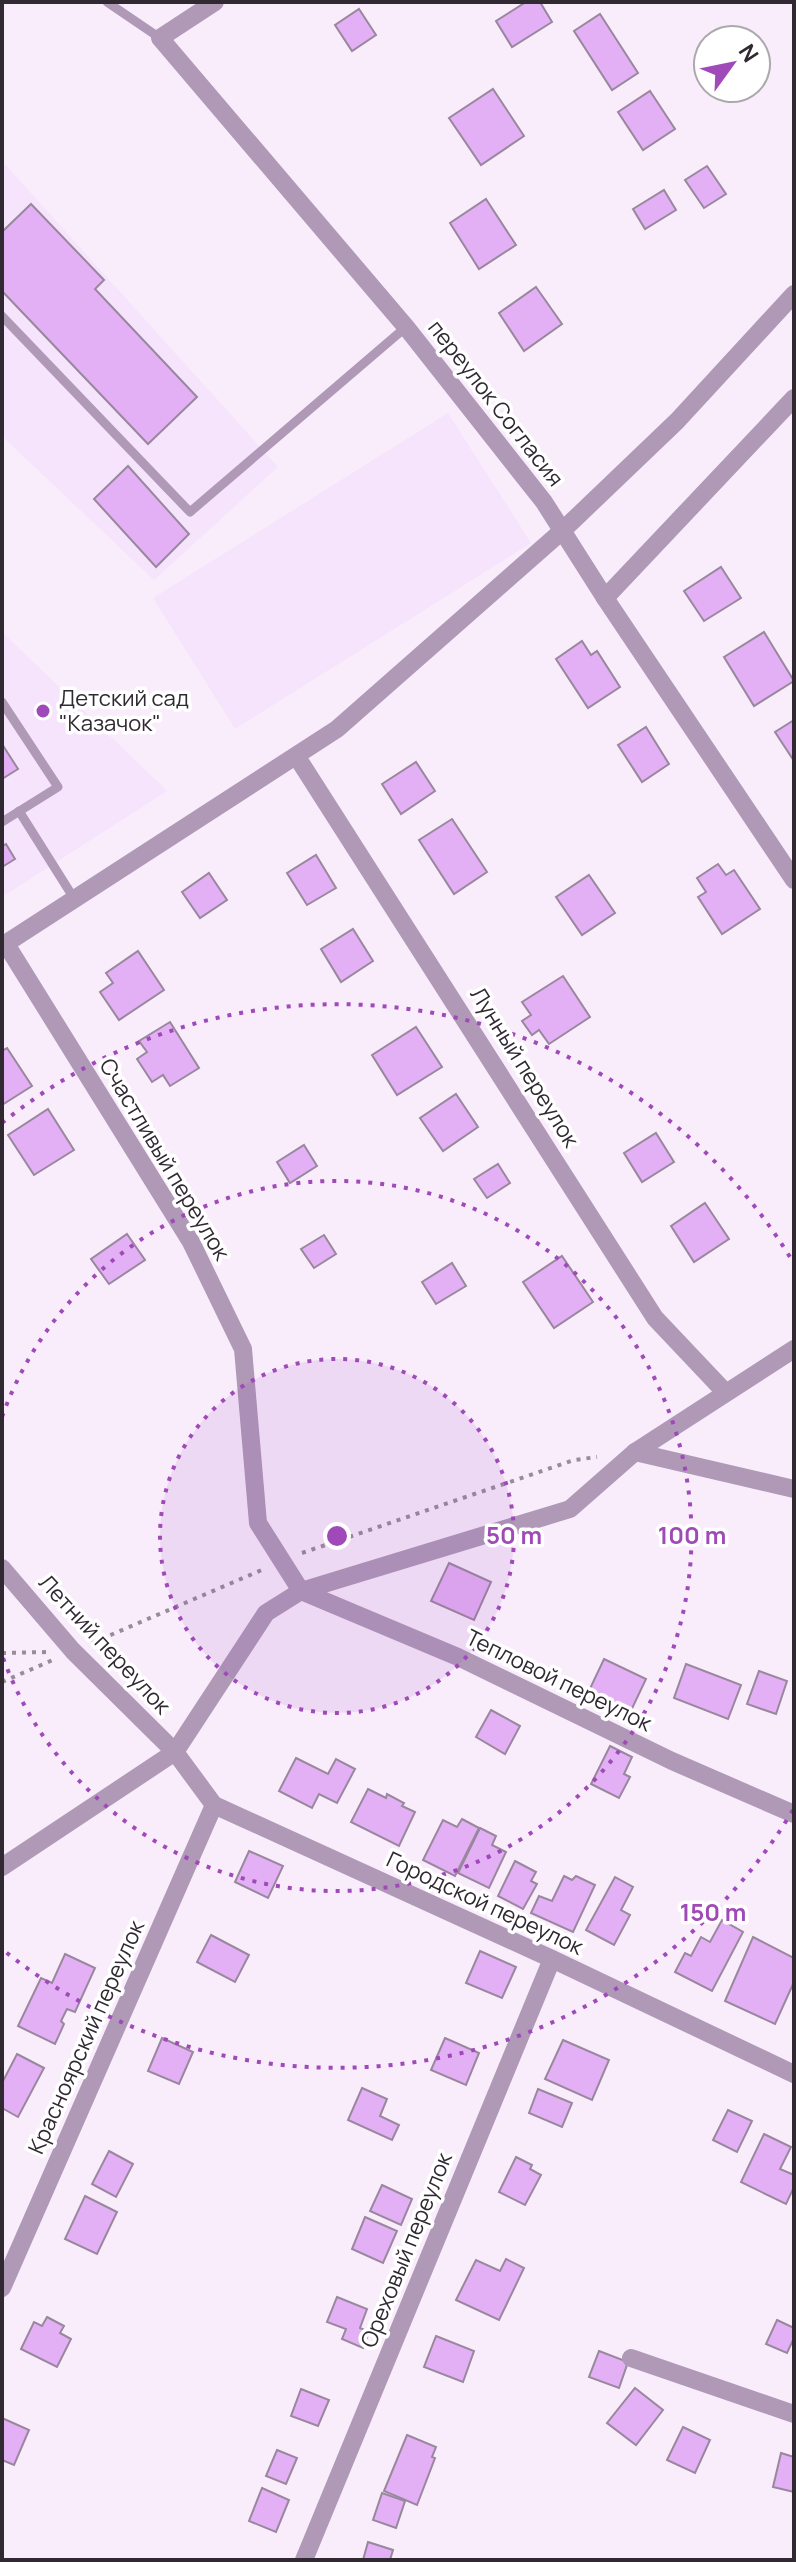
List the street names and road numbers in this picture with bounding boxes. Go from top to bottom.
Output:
street label: переулок Согласия [421,314,571,492]
street label: Лунный переулок [464,981,587,1154]
street label: Счастливый переулок [93,1053,238,1266]
street label: Летний переулок [32,1568,178,1721]
street label: Тепловой переулок [461,1622,658,1738]
street label: Городской переулок [382,1844,589,1962]
street label: Красноярский переулок [21,1914,152,2159]
street label: Ореховый переулок [353,2147,459,2352]

